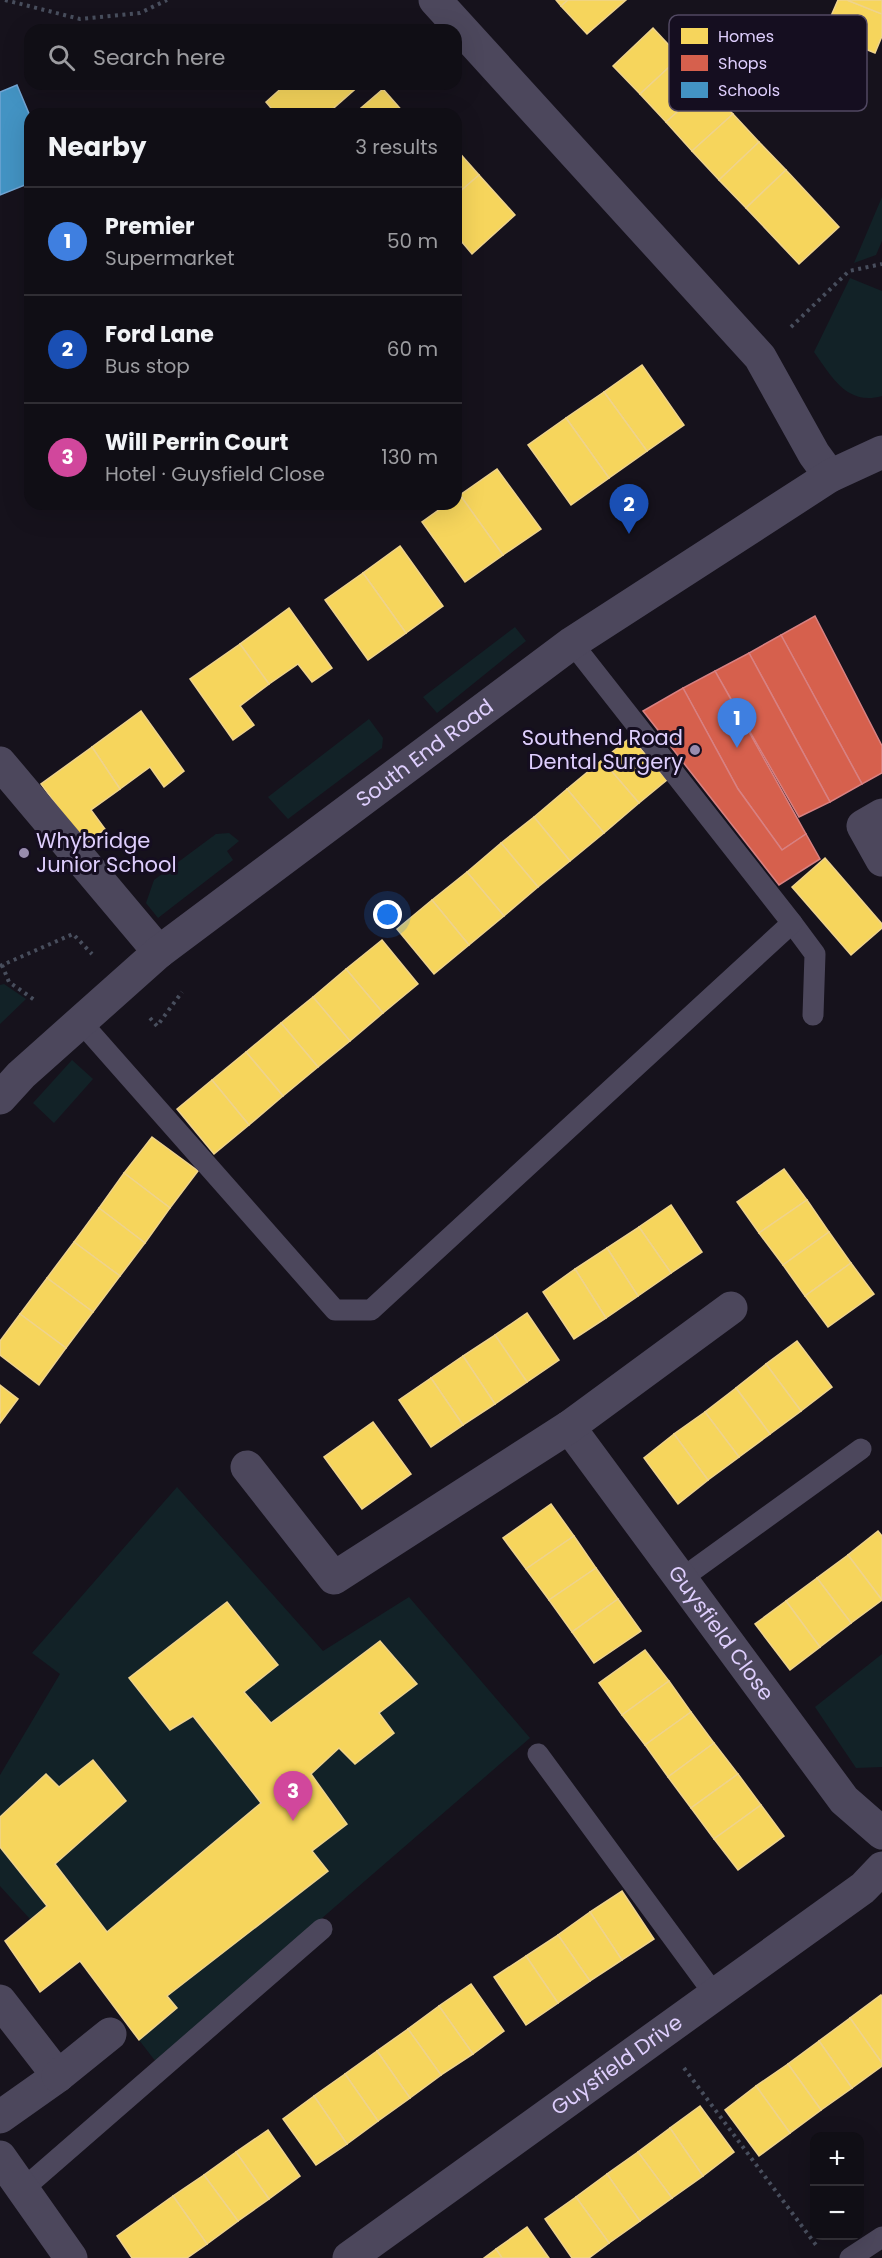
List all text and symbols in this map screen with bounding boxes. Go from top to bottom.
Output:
legend [669,15,867,111]
search box [24,24,462,90]
text: Homes [718,25,774,48]
icon: search [45,41,78,74]
text: Search here [93,42,226,73]
text: Shops [718,52,767,75]
text: Schools [718,79,780,102]
text: Nearby [48,129,146,165]
text: 3 results [355,133,438,161]
text: Premier [105,211,194,242]
text: 1 [64,227,71,255]
text: 50 m [387,227,438,255]
text: Supermarket [105,244,234,272]
text: Ford Lane [105,319,214,350]
text: 2 [62,335,73,363]
text: 60 m [387,335,438,363]
text: Bus stop [105,352,190,380]
text: Will Perrin Court [105,427,288,458]
text: 3 [61,443,74,471]
text: 130 m [381,443,438,471]
text: Hotel · Guysfield Close [105,460,325,488]
pin: 2 [610,484,648,534]
street label: South End Road [350,692,499,814]
pin: 1 [718,698,756,748]
place label: Southend Road Dental Surgery [522,723,683,776]
marker: Southend Road Dental Surgery [688,743,702,757]
place label: Whybridge Junior School [36,826,177,879]
marker: Whybridge Junior School [17,846,31,860]
your location [373,900,402,929]
street label: Guysfield Close [662,1559,781,1706]
pin: 3 [274,1772,312,1821]
street label: Guysfield Drive [545,2008,688,2122]
map controls [810,2132,864,2240]
button: + [810,2132,864,2186]
button: − [810,2186,864,2240]

